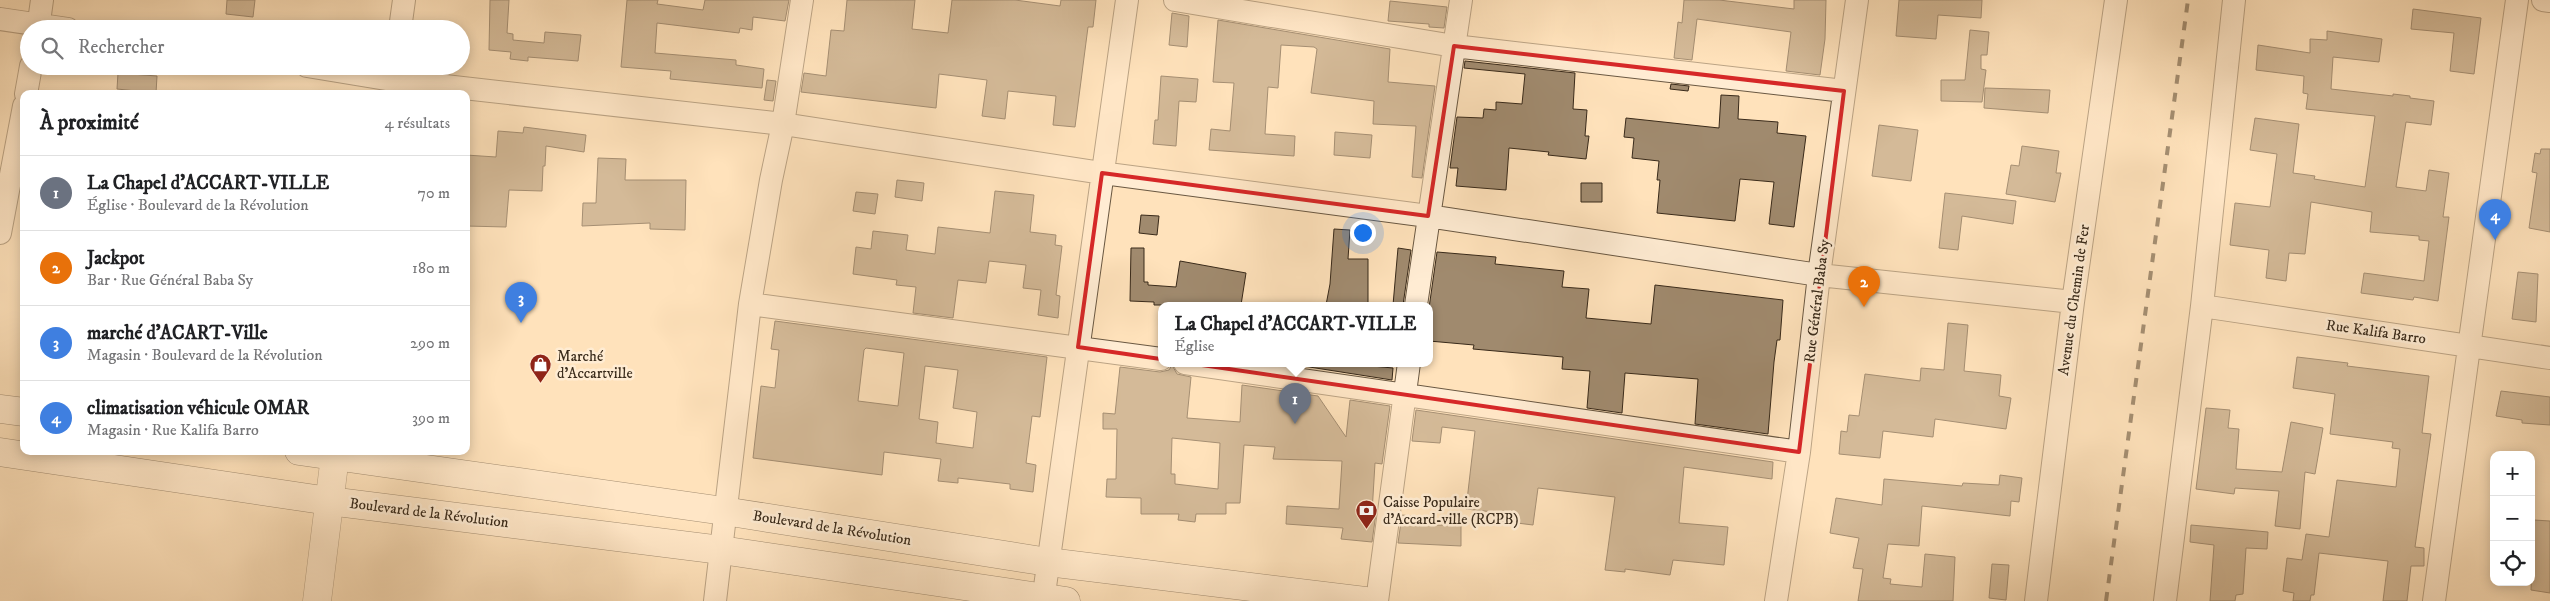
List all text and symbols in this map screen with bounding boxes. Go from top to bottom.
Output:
search box [20,20,470,75]
icon: search [38,34,66,62]
text: Rechercher [78,36,164,59]
text: À proximité [40,110,139,136]
text: 4 résultats [385,113,450,133]
text: La Chapel d'ACCART-VILLE [87,172,329,195]
text: 1 [53,183,59,203]
text: 70 m [418,183,450,203]
text: Église · Boulevard de la Révolution [87,195,309,215]
pin: 4 [2479,199,2511,240]
your location [1350,220,1376,246]
street label: Avenue du Chemin de Fer [2054,223,2094,377]
street label: Rue Général Baba Sy [1800,237,1834,364]
text: Jackpot [87,247,145,270]
text: 2 [52,258,60,278]
text: 180 m [412,258,450,278]
pin: 2 [1848,266,1880,307]
text: Bar · Rue Général Baba Sy [87,270,253,290]
pin: 3 [505,282,537,323]
popup [1158,302,1433,367]
text: La Chapel d'ACCART-VILLE [1174,313,1417,336]
street label: Rue Kalifa Barro [2325,316,2427,348]
text: marché d'ACART-Ville [87,322,268,345]
text: 3 [53,333,59,353]
text: 290 m [410,333,450,353]
text: Église [1174,336,1214,356]
text: Magasin · Boulevard de la Révolution [87,345,323,365]
place label: Marché d'Accartville [557,347,633,383]
shop icon: Marché d'Accartville [529,353,553,384]
pin: 1 [1279,383,1311,424]
text: climatisation véhicule OMAR [87,397,309,420]
text: 4 [51,408,61,428]
text: 390 m [412,408,450,428]
text: Magasin · Rue Kalifa Barro [87,420,259,440]
map controls [2490,451,2535,586]
button: + [2490,451,2535,496]
place label: Caisse Populaire d'Accard-ville (RCPB) [1383,493,1519,529]
street label: Boulevard de la Révolution [348,494,510,532]
button: − [2490,496,2535,541]
bank icon: Caisse Populaire d'Accard-ville (RCPB) [1355,499,1379,530]
street label: Boulevard de la Révolution [751,506,913,550]
button: locate [2490,541,2535,586]

